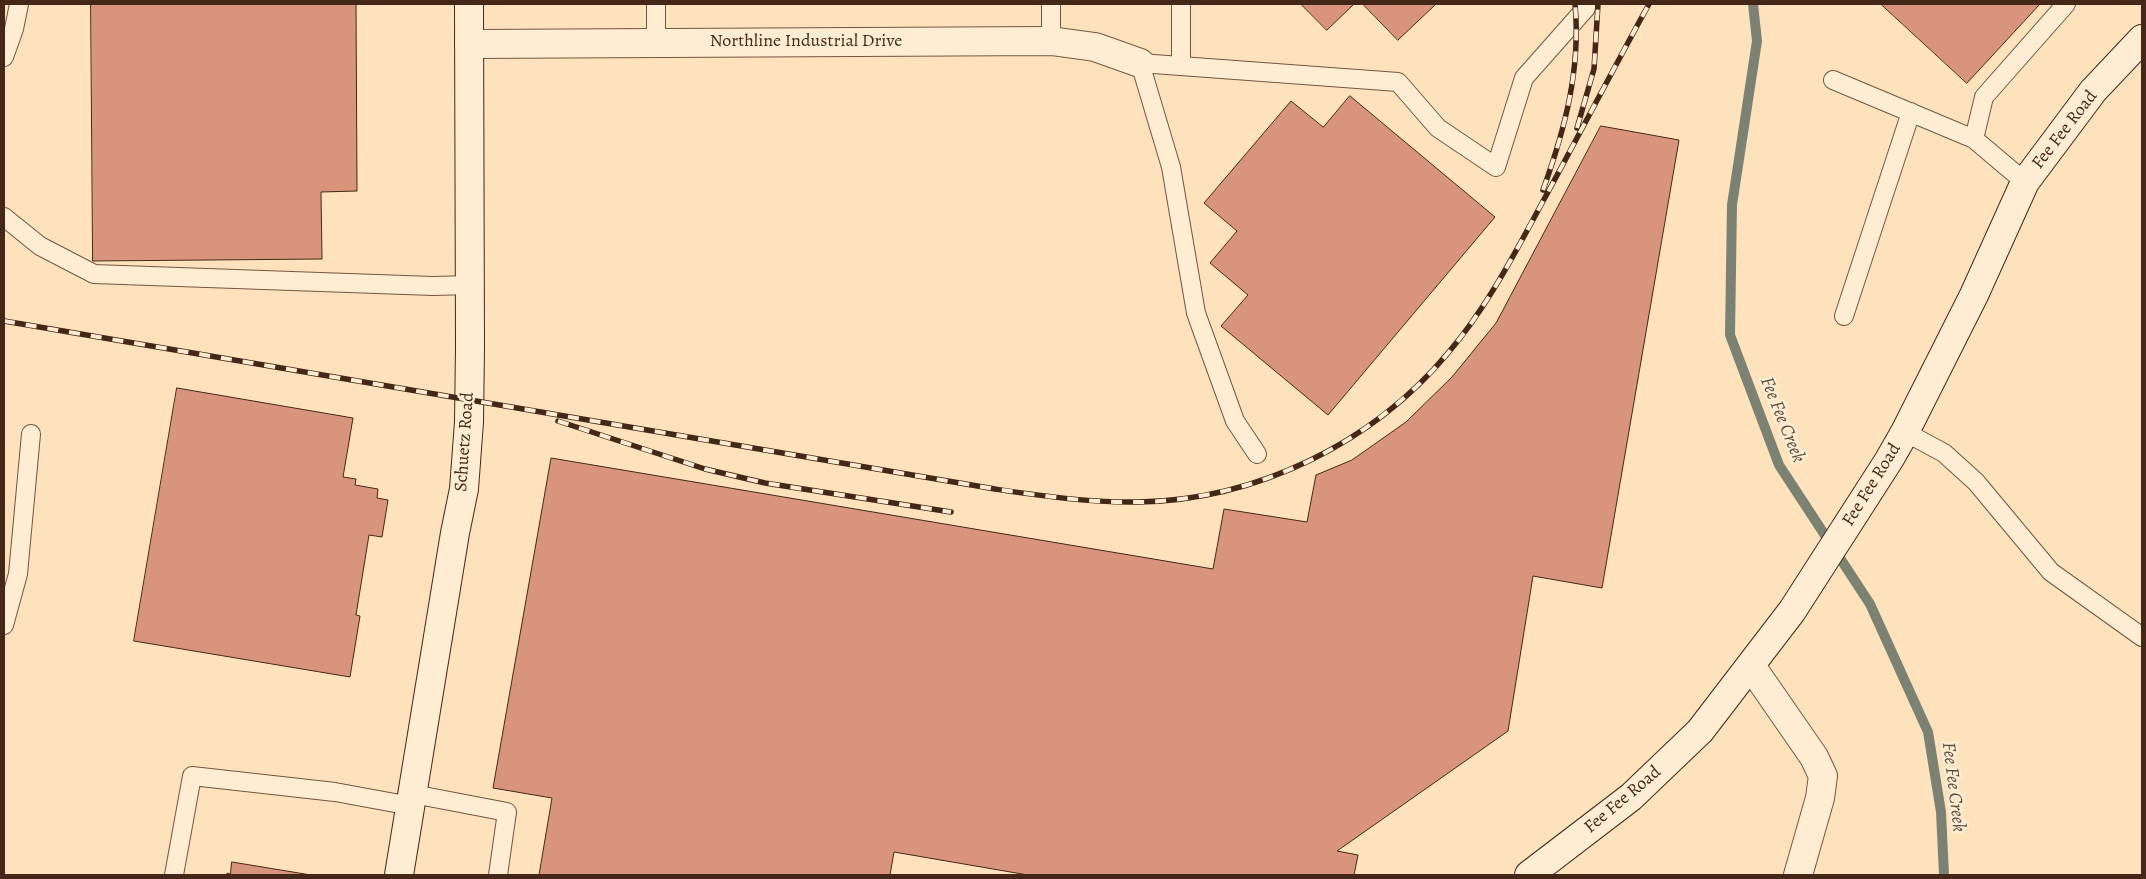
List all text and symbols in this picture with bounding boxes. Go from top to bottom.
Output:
street label: Northline Industrial Drive [710,31,902,53]
street label: Fee Fee Road [2028,86,2102,174]
water label: Fee Fee Creek [1755,374,1809,466]
street label: Schuetz Road [451,392,479,492]
street label: Fee Fee Road [1838,440,1906,530]
water label: Fee Fee Creek [1936,741,1970,833]
street label: Fee Fee Road [1580,762,1666,838]

